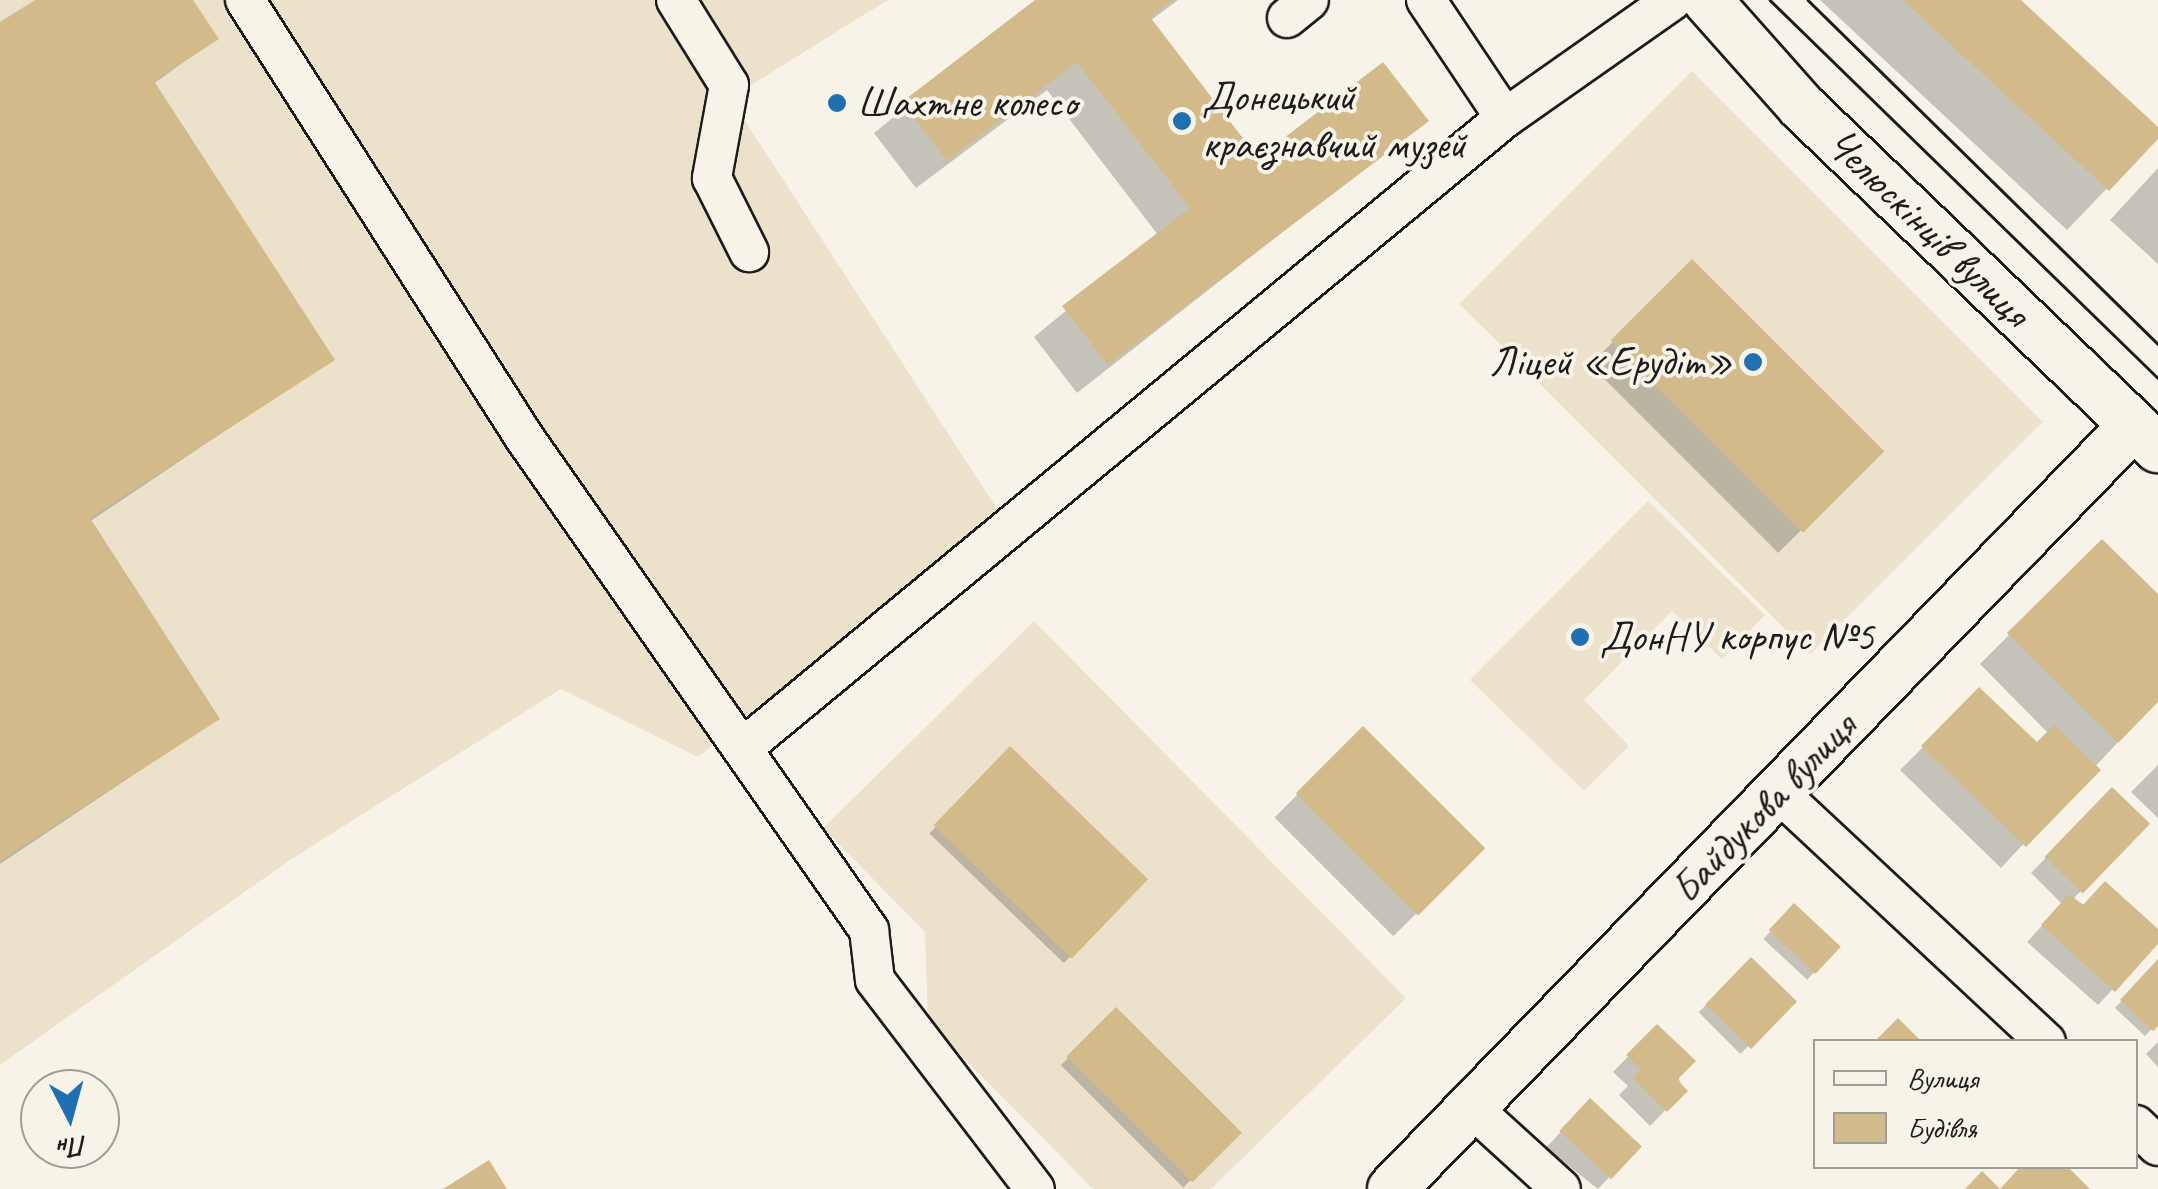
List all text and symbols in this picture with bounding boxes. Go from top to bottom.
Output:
place label: Донецький краєзнавчий музей [1202,72,1466,170]
place label: Шахтне колесо [857,78,1077,128]
marker: Шахтне колесо [826,92,848,114]
marker: Донецький краєзнавчий музей [1171,110,1193,132]
street label: Челюскінців вулиця [1816,119,2040,337]
place label: Ліцей «Ерудіт» [1490,337,1733,387]
marker: Ліцей «Ерудіт» [1742,351,1764,373]
place label: ДонНУ корпус №5 [1600,612,1873,662]
marker: ДонНУ корпус №5 [1569,626,1591,648]
street label: Байдукова вулиця [1661,702,1867,914]
legend [1813,1039,2138,1169]
text: Вулиця [1907,1059,1978,1097]
north arrow [20,1069,120,1169]
text: Будівля [1907,1109,1977,1147]
text: Пн [57,1128,89,1166]

